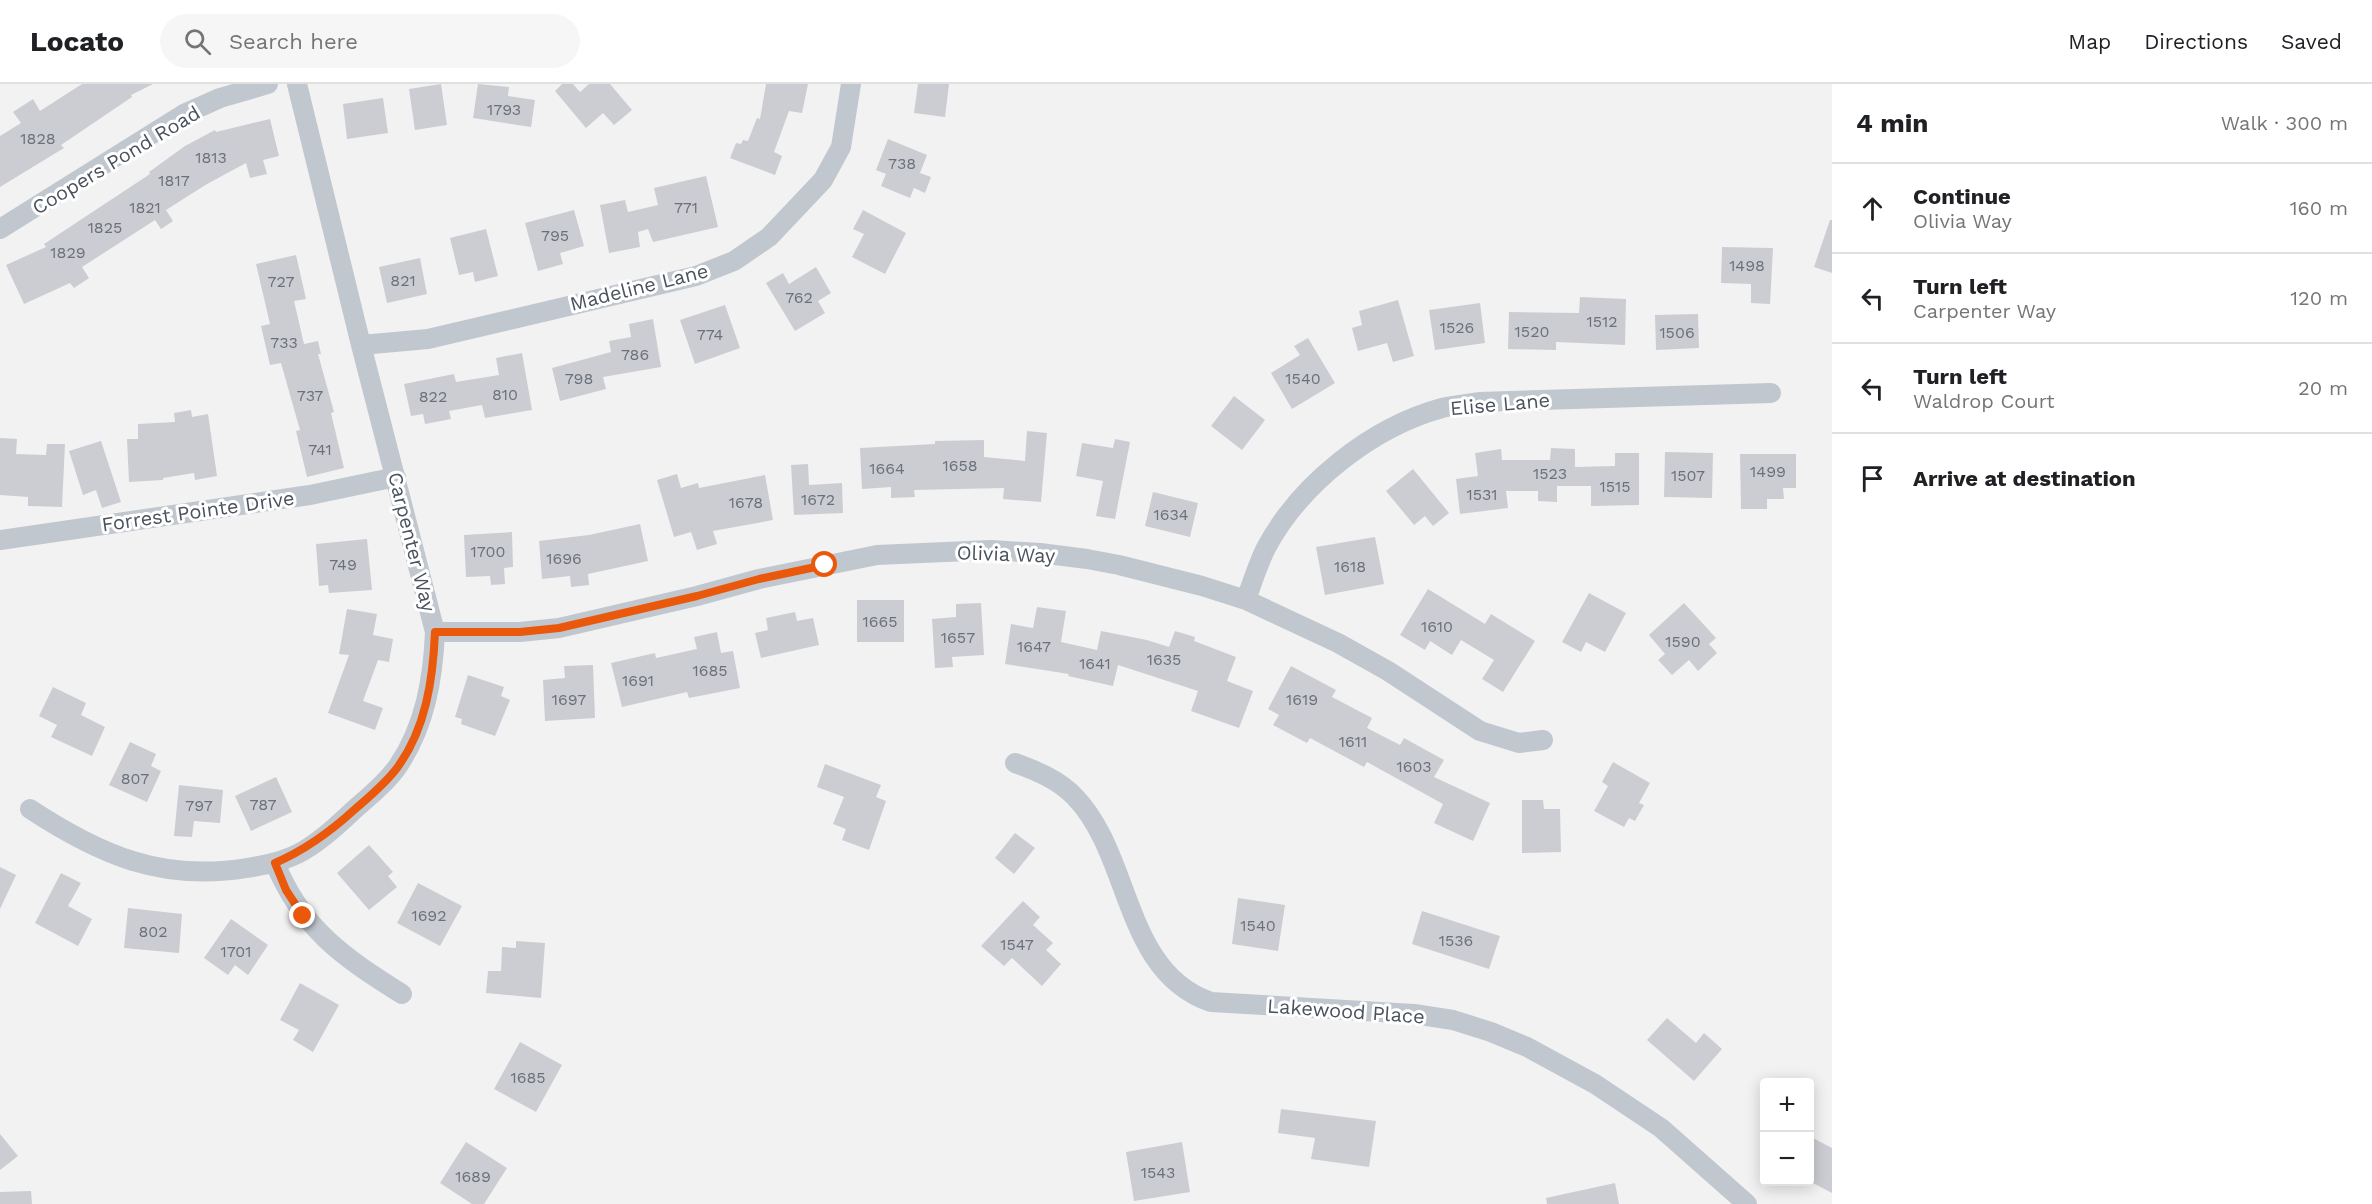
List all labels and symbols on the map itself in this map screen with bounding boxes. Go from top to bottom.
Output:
street label: Coopers Pond Road [28,100,204,220]
house number: 1793 [487,100,521,119]
house number: 1828 [20,129,56,148]
house number: 1813 [195,148,227,167]
house number: 738 [888,154,916,173]
house number: 1817 [158,171,190,190]
house number: 1821 [129,198,161,217]
house number: 771 [674,198,698,217]
house number: 1825 [88,218,122,237]
house number: 795 [541,226,569,245]
house number: 1829 [50,243,86,262]
house number: 1498 [1729,256,1765,275]
street label: Madeline Lane [567,258,711,316]
house number: 821 [390,271,416,290]
house number: 727 [268,272,294,291]
house number: 762 [785,288,813,307]
house number: 1512 [1586,312,1618,331]
house number: 1526 [1440,318,1474,337]
house number: 1520 [1515,322,1549,341]
house number: 1506 [1659,323,1695,342]
house number: 774 [697,325,724,344]
house number: 733 [270,333,298,352]
house number: 786 [621,345,649,364]
house number: 798 [565,369,593,388]
house number: 1540 [1285,369,1321,388]
house number: 810 [492,385,518,404]
house number: 737 [297,386,323,405]
house number: 822 [419,387,447,406]
street label: Elise Lane [1449,388,1551,420]
house number: 741 [308,440,332,459]
house number: 1658 [942,456,978,475]
house number: 1664 [869,459,905,478]
house number: 1499 [1750,462,1786,481]
house number: 1523 [1533,464,1567,483]
house number: 1507 [1671,466,1705,485]
street label: Carpenter Way [383,470,441,615]
house number: 1515 [1599,477,1631,496]
house number: 1531 [1466,485,1498,504]
street label: Forrest Pointe Drive [100,486,296,536]
house number: 1672 [801,490,835,509]
house number: 1678 [729,493,763,512]
house number: 1634 [1153,505,1189,524]
street label: Olivia Way [956,540,1056,568]
house number: 1700 [471,542,505,561]
house number: 1696 [546,549,582,568]
route start [811,551,837,577]
house number: 749 [329,555,357,574]
house number: 1618 [1334,557,1366,576]
house number: 1665 [862,612,898,631]
house number: 1610 [1421,617,1453,636]
house number: 1657 [941,628,975,647]
house number: 1590 [1665,632,1701,651]
house number: 1647 [1017,637,1051,656]
house number: 1635 [1147,650,1181,669]
house number: 1641 [1079,654,1111,673]
house number: 1685 [692,661,728,680]
house number: 1691 [622,671,654,690]
house number: 1697 [552,690,586,709]
house number: 1619 [1286,690,1318,709]
house number: 1611 [1339,732,1367,751]
house number: 1603 [1397,757,1431,776]
house number: 807 [121,769,149,788]
house number: 787 [250,795,276,814]
house number: 797 [185,796,213,815]
route end [289,902,315,928]
house number: 1692 [411,906,447,925]
house number: 1540 [1240,916,1276,935]
house number: 802 [138,922,168,941]
house number: 1536 [1439,931,1473,950]
house number: 1547 [1000,935,1034,954]
house number: 1701 [220,942,252,961]
street label: Lakewood Place [1267,994,1425,1028]
house number: 1685 [510,1068,546,1087]
house number: 1543 [1141,1163,1175,1182]
house number: 1689 [455,1167,491,1186]

